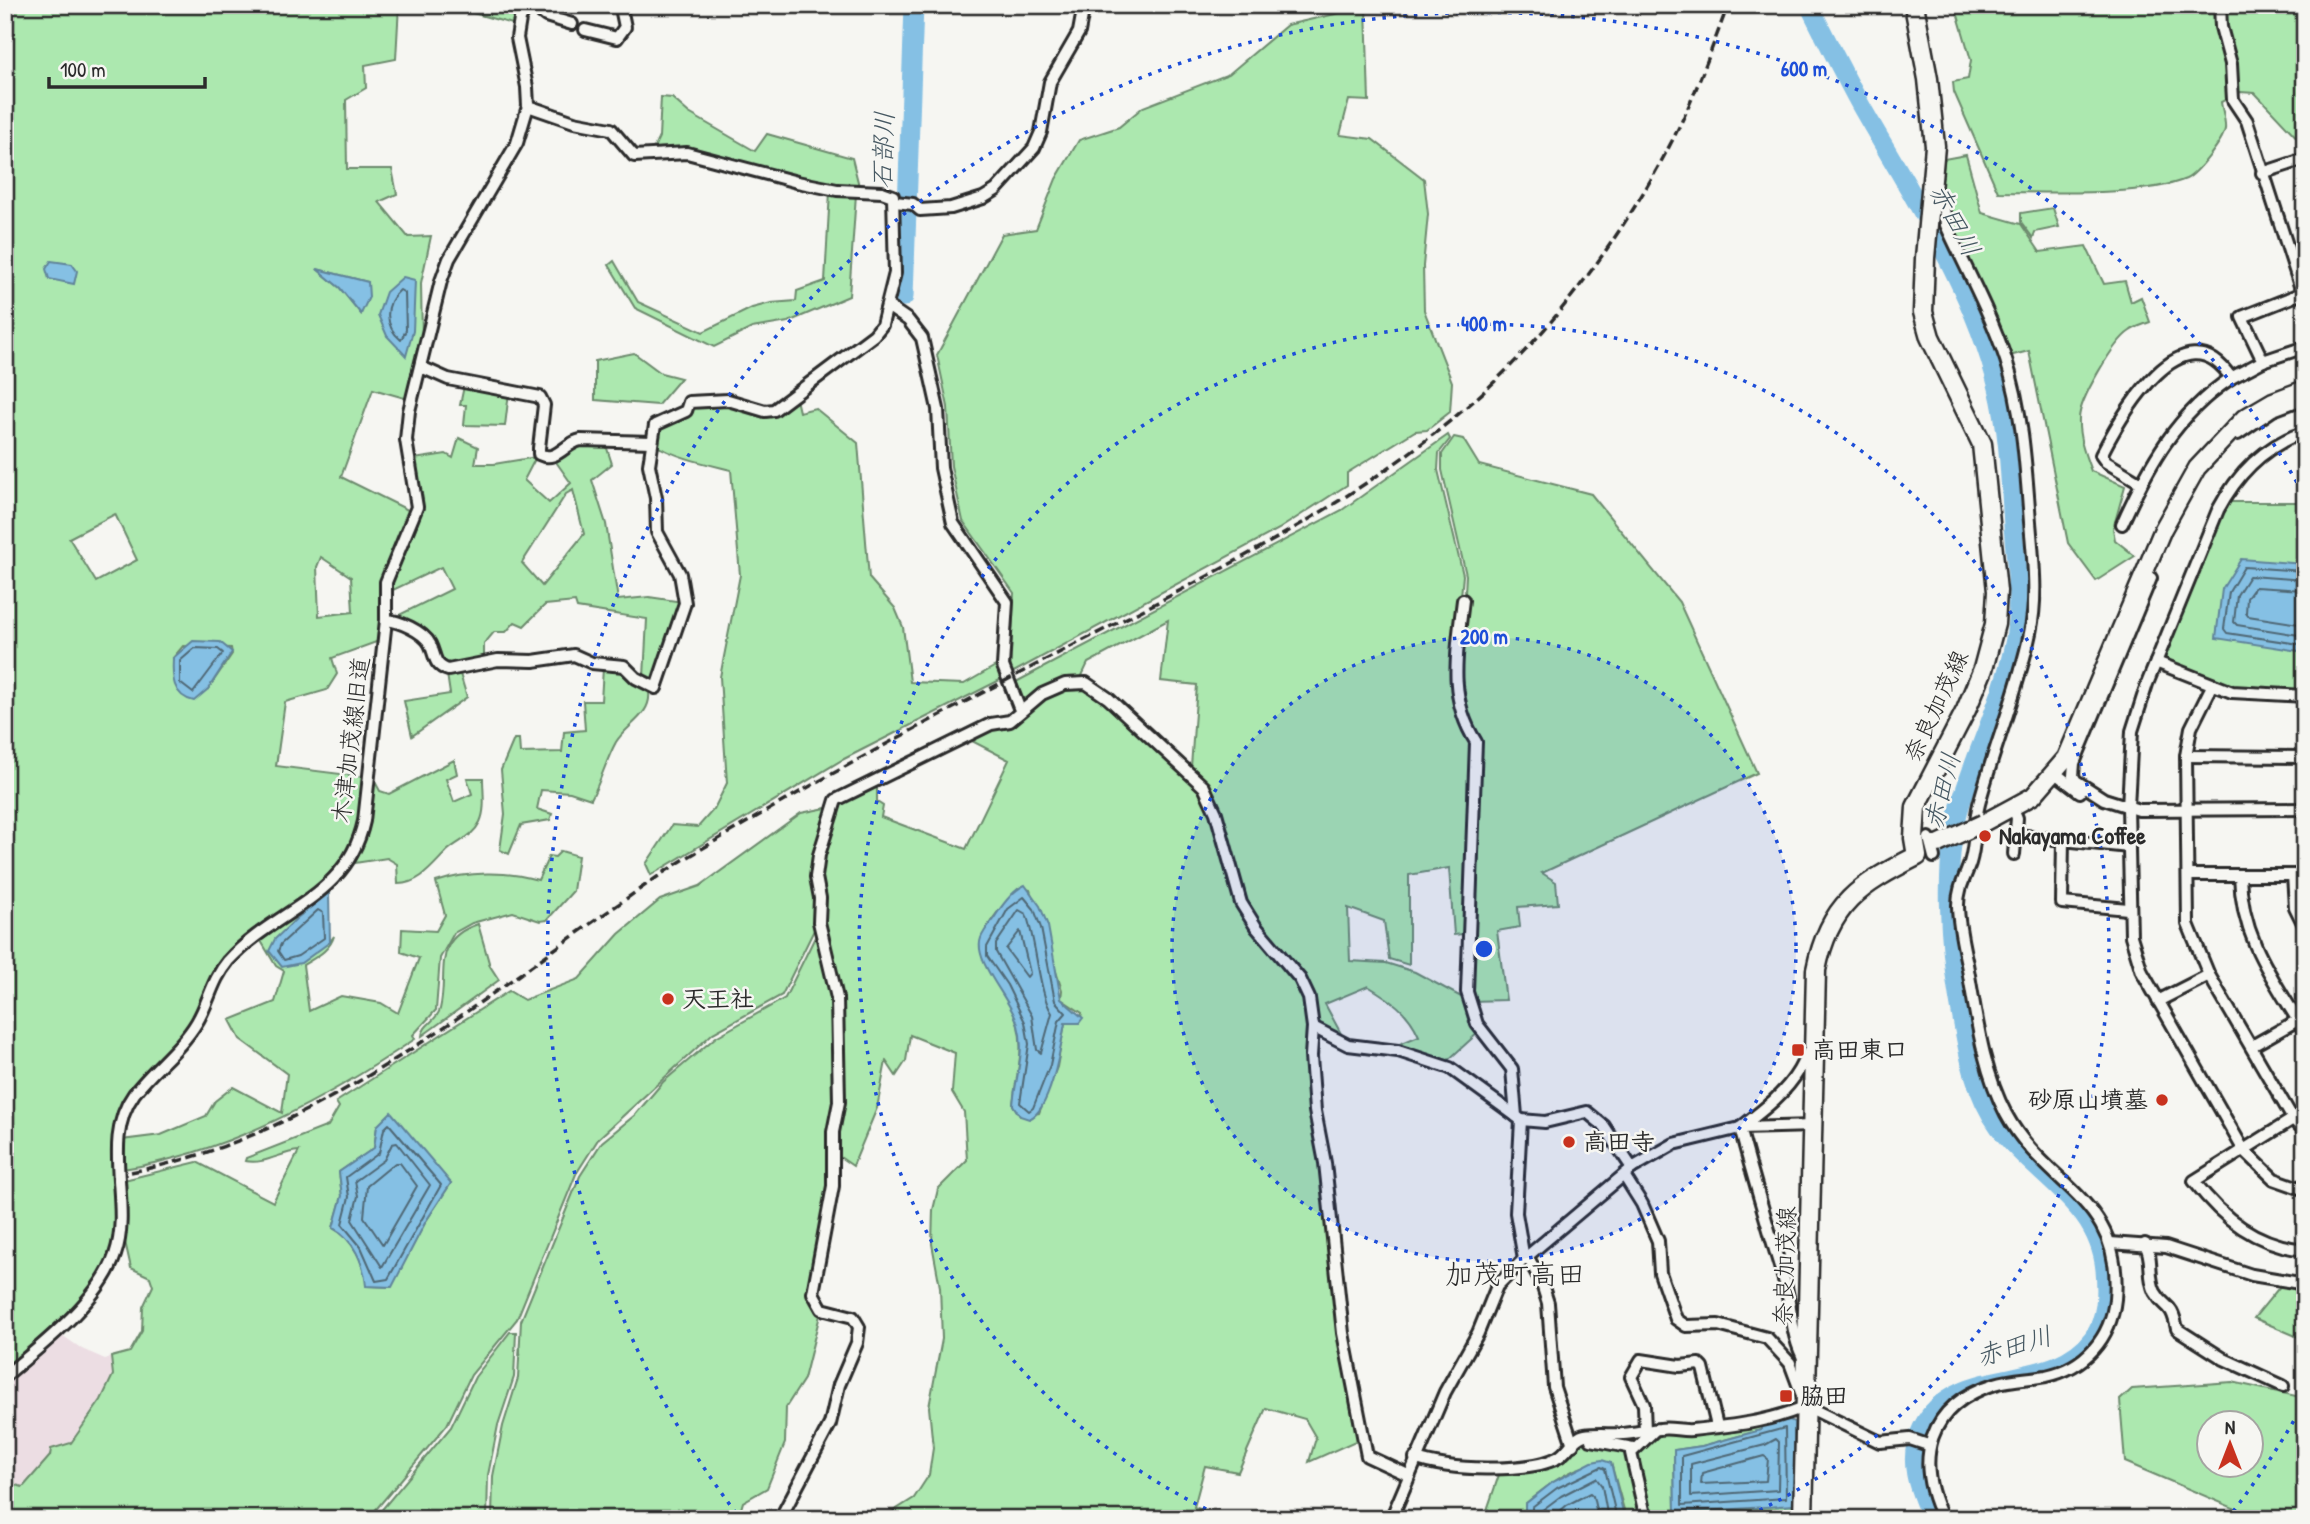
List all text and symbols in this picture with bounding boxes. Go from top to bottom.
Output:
scale bar [49,46,205,90]
text: 600 m [1781,54,1827,83]
text: 100 m [60,55,106,84]
water label: 石部川 [864,110,901,190]
water label: 赤田川 [1922,177,1989,262]
text: 400 m [1461,309,1507,338]
text: 200 m [1460,622,1508,651]
street label: 奈良加茂線 [1895,644,1975,767]
street label: 木津加茂線旧道 [324,655,376,825]
water label: 赤田川 [1915,749,1968,833]
place label: Nakayama Coffee [1999,819,2146,852]
marker: Nakayama Coffee [1977,828,1993,844]
centre of rings [1472,937,1496,961]
place label: 天王社 [682,982,754,1014]
marker: 天王社 [660,991,676,1007]
place label: 高田東口 [1812,1033,1908,1065]
marker: 高田東口 [1790,1042,1806,1058]
place label: 砂原山墳墓 [2028,1083,2148,1115]
marker: 砂原山墳墓 [2154,1092,2170,1108]
place label: 高田寺 [1583,1125,1655,1157]
marker: 高田寺 [1561,1134,1577,1150]
street label: 奈良加茂線 [1766,1205,1802,1326]
district label: 加茂町高田 [1445,1255,1585,1293]
water label: 赤田川 [1971,1317,2056,1374]
place label: 脇田 [1800,1379,1848,1411]
marker: 脇田 [1778,1388,1794,1404]
north arrow [2194,1408,2264,1478]
text: N [2225,1414,2235,1440]

